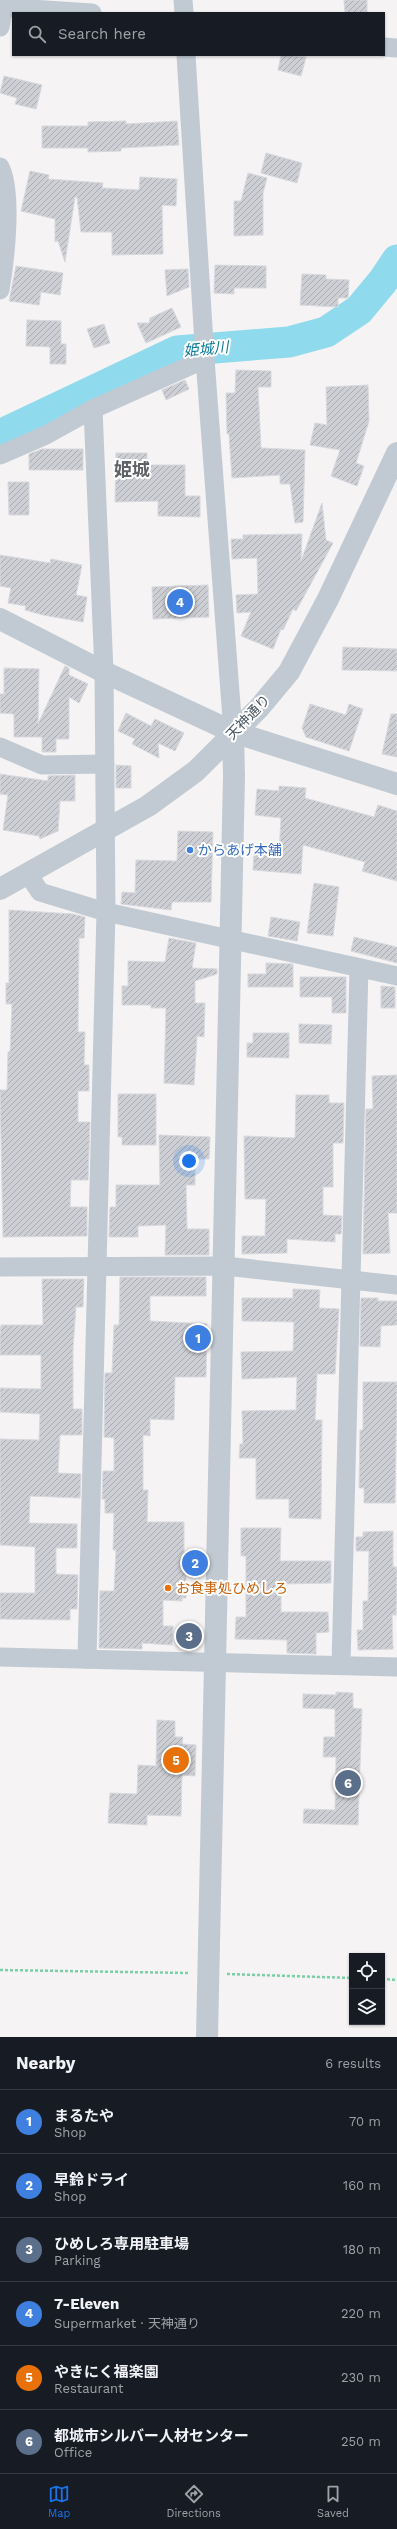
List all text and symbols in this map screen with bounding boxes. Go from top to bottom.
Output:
search box [12,12,385,56]
icon: search [26,23,48,45]
text: Search here [58,25,146,43]
water label: 姫城川 [183,338,231,360]
district label: 姫城 [114,459,150,480]
pin: 4 [167,587,193,617]
street label: 天神通り [223,691,273,743]
place label: からあげ本舗 [198,842,282,858]
marker: からあげ本舗 [185,845,195,855]
your location [179,1151,199,1171]
pin: 1 [185,1323,211,1353]
pin: 2 [182,1548,208,1578]
place label: お食事処ひめしろ [176,1580,288,1596]
marker: お食事処ひめしろ [163,1583,173,1593]
pin: 3 [176,1621,202,1651]
pin: 5 [163,1745,189,1775]
pin: 6 [335,1768,361,1798]
map controls [349,1953,385,2025]
button: locate [349,1953,385,1989]
button: layers [349,1989,385,2025]
text: Nearby [16,2053,75,2073]
text: 6 results [325,2056,381,2071]
text: まるたや [54,2107,114,2125]
text: 1 [26,2114,32,2129]
text: 70 m [349,2114,381,2129]
text: Shop [54,2125,86,2140]
text: 早鈴ドライ [54,2171,129,2189]
text: 2 [25,2178,33,2193]
text: 160 m [343,2178,381,2193]
text: Shop [54,2189,86,2204]
text: ひめしろ専用駐車場 [54,2235,189,2253]
text: 3 [25,2242,33,2257]
text: 180 m [343,2242,381,2257]
text: Parking [54,2253,100,2268]
text: 7-Eleven [54,2295,119,2313]
text: 4 [25,2306,33,2321]
text: 220 m [341,2306,381,2321]
text: Supermarket · 天神通り [54,2316,200,2331]
text: やきにく福楽園 [54,2363,159,2381]
text: 5 [25,2370,33,2385]
text: 230 m [341,2370,381,2385]
text: Restaurant [54,2381,124,2396]
text: 都城市シルバー人材センター [54,2427,249,2445]
text: 6 [25,2434,33,2449]
text: 250 m [341,2434,381,2449]
text: Office [54,2445,92,2460]
tab: Map [48,2483,70,2520]
tab: Directions [167,2483,221,2520]
tab: Saved [317,2483,349,2520]

